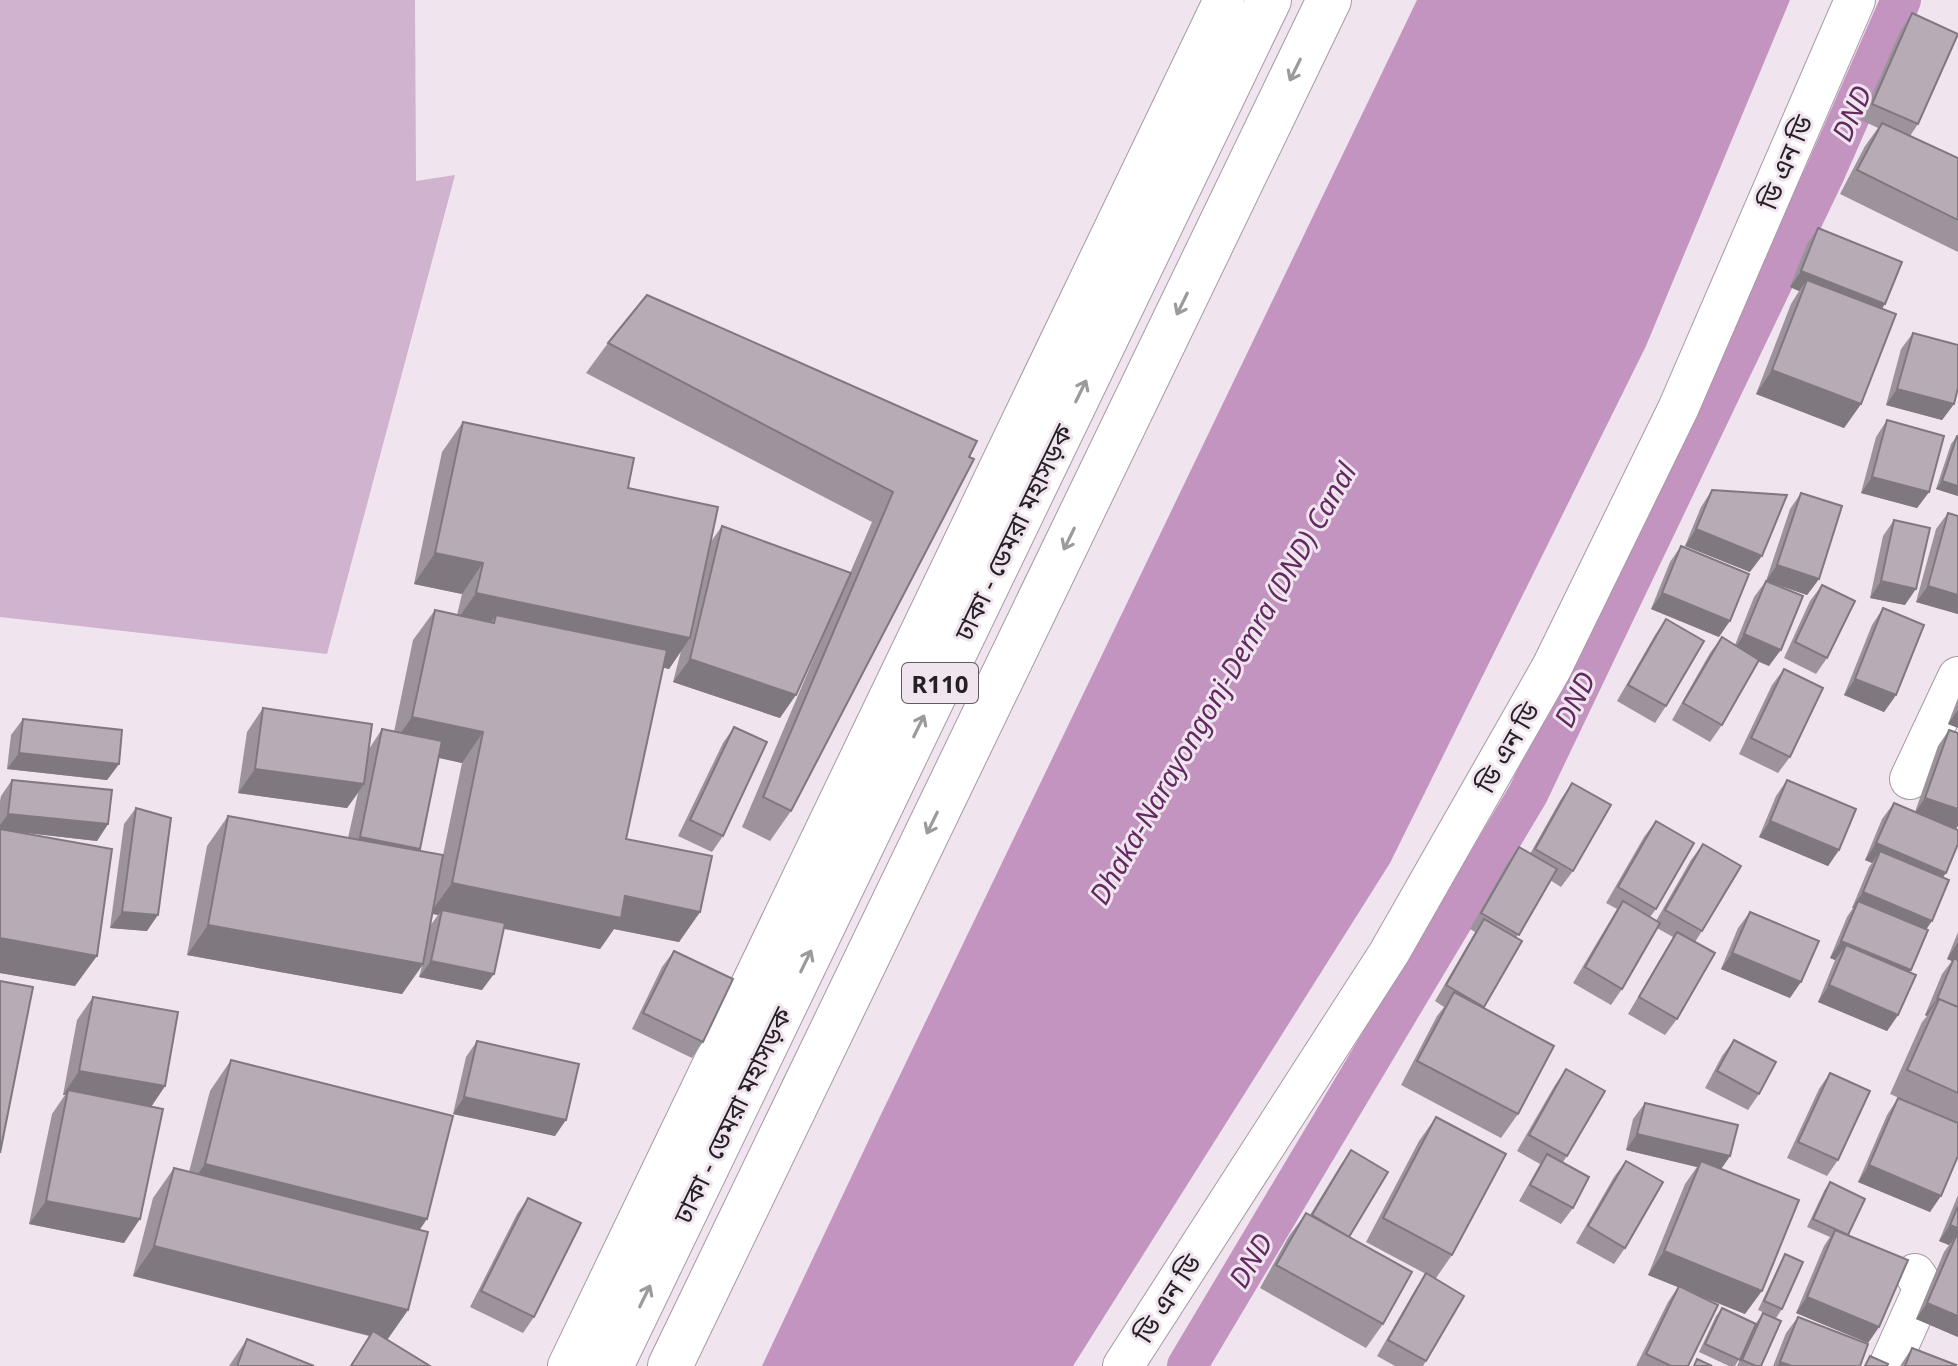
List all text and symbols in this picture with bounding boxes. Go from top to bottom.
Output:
one-way arrow [1287,58,1302,82]
water label: DND [1822,79,1880,147]
street label: ডি এন ডি [1749,109,1821,216]
one-way arrow [1174,292,1189,316]
one-way arrow [1074,380,1089,404]
street label: ঢাকা - ডেমরা মহাসড়ক [945,417,1081,647]
water label: Dhaka-Narayongonj-Demra (DND) Canal [1080,455,1365,911]
one-way arrow [1061,526,1076,550]
road number: R110 [902,663,978,703]
water label: DND [1544,665,1604,733]
street label: ডি এন ডি [1466,695,1548,800]
one-way arrow [912,715,927,739]
one-way arrow [924,811,939,835]
one-way arrow [799,949,814,973]
street label: ঢাকা - ডেমরা মহাসড়ক [664,1000,800,1230]
water label: DND [1219,1226,1281,1294]
street label: ডি এন ডি [1124,1246,1209,1350]
one-way arrow [638,1284,653,1308]

